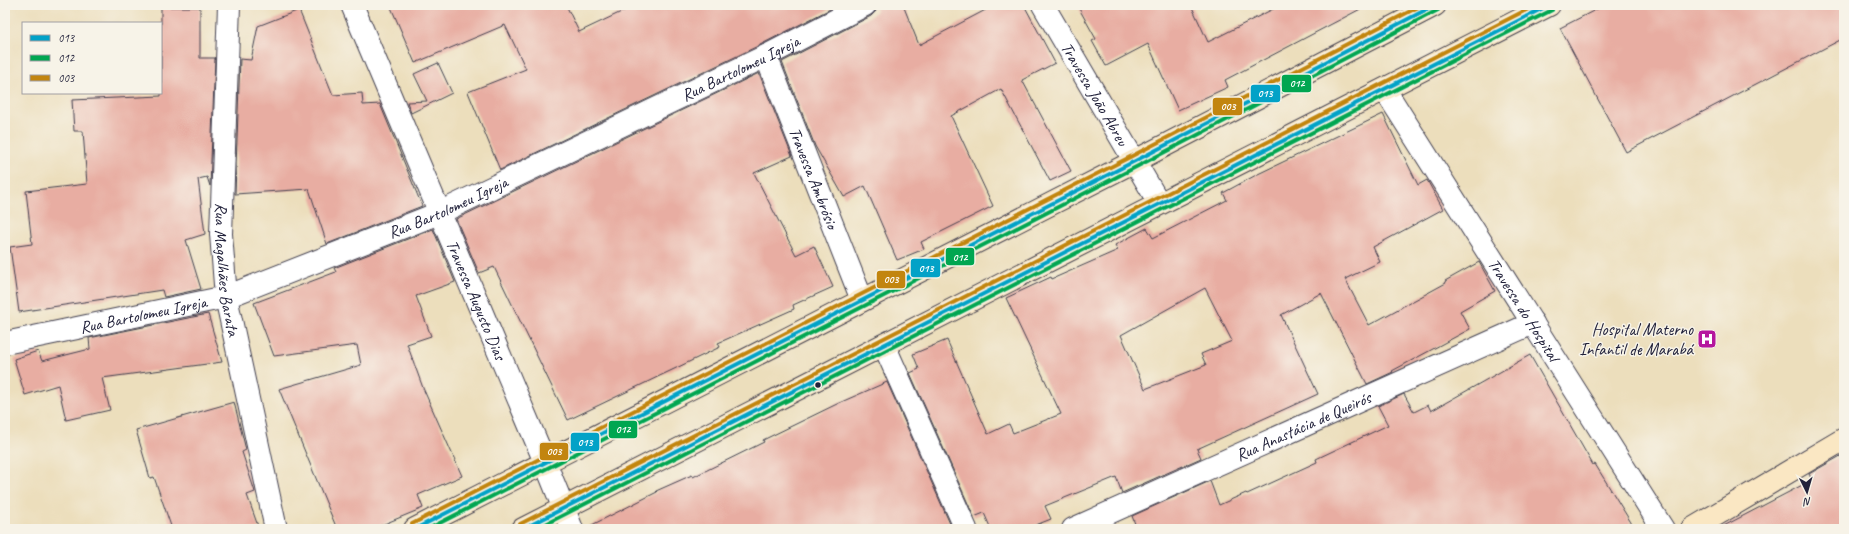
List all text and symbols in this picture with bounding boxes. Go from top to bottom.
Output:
legend [22,22,162,94]
text: 013 [58,30,76,46]
street label: Rua Bartolomeu Igreja [678,30,805,106]
street label: Travessa João Abreu [1056,39,1134,151]
text: 012 [58,50,76,66]
text: 003 [58,70,76,86]
line badge: 012 [1281,74,1312,93]
text: 012 [1290,76,1305,90]
line badge: 013 [1250,84,1281,103]
text: 013 [1258,86,1273,100]
line badge: 003 [1212,97,1243,116]
text: 003 [1221,99,1236,113]
street label: Travessa Ambrósio [784,124,844,234]
street label: Rua Bartolomeu Igreja [385,171,513,243]
street label: Rua Magalhães Barata [210,203,244,340]
street label: Travessa Augusto Dias [441,237,511,364]
line badge: 012 [945,247,975,266]
text: 012 [953,250,968,264]
street label: Travessa do Hospital [1483,255,1566,368]
line badge: 013 [910,258,941,278]
text: 013 [919,261,934,275]
line badge: 003 [876,270,906,289]
text: 003 [884,272,899,286]
street label: Rua Bartolomeu Igreja [78,291,210,338]
place label: Hospital Materno Infantil de Marabá [1579,319,1695,360]
hospital icon: Hospital Materno Infantil de Marabá [1696,328,1718,350]
unlabelled marker [813,380,823,390]
street label: Rua Anastácia de Queirós [1232,386,1376,466]
line badge: 012 [608,420,638,439]
text: 012 [616,422,631,436]
line badge: 013 [570,432,600,452]
text: 013 [578,435,593,449]
line badge: 003 [539,442,569,461]
text: 003 [547,444,562,458]
north arrow [1787,472,1827,512]
text: N [1802,495,1812,509]

